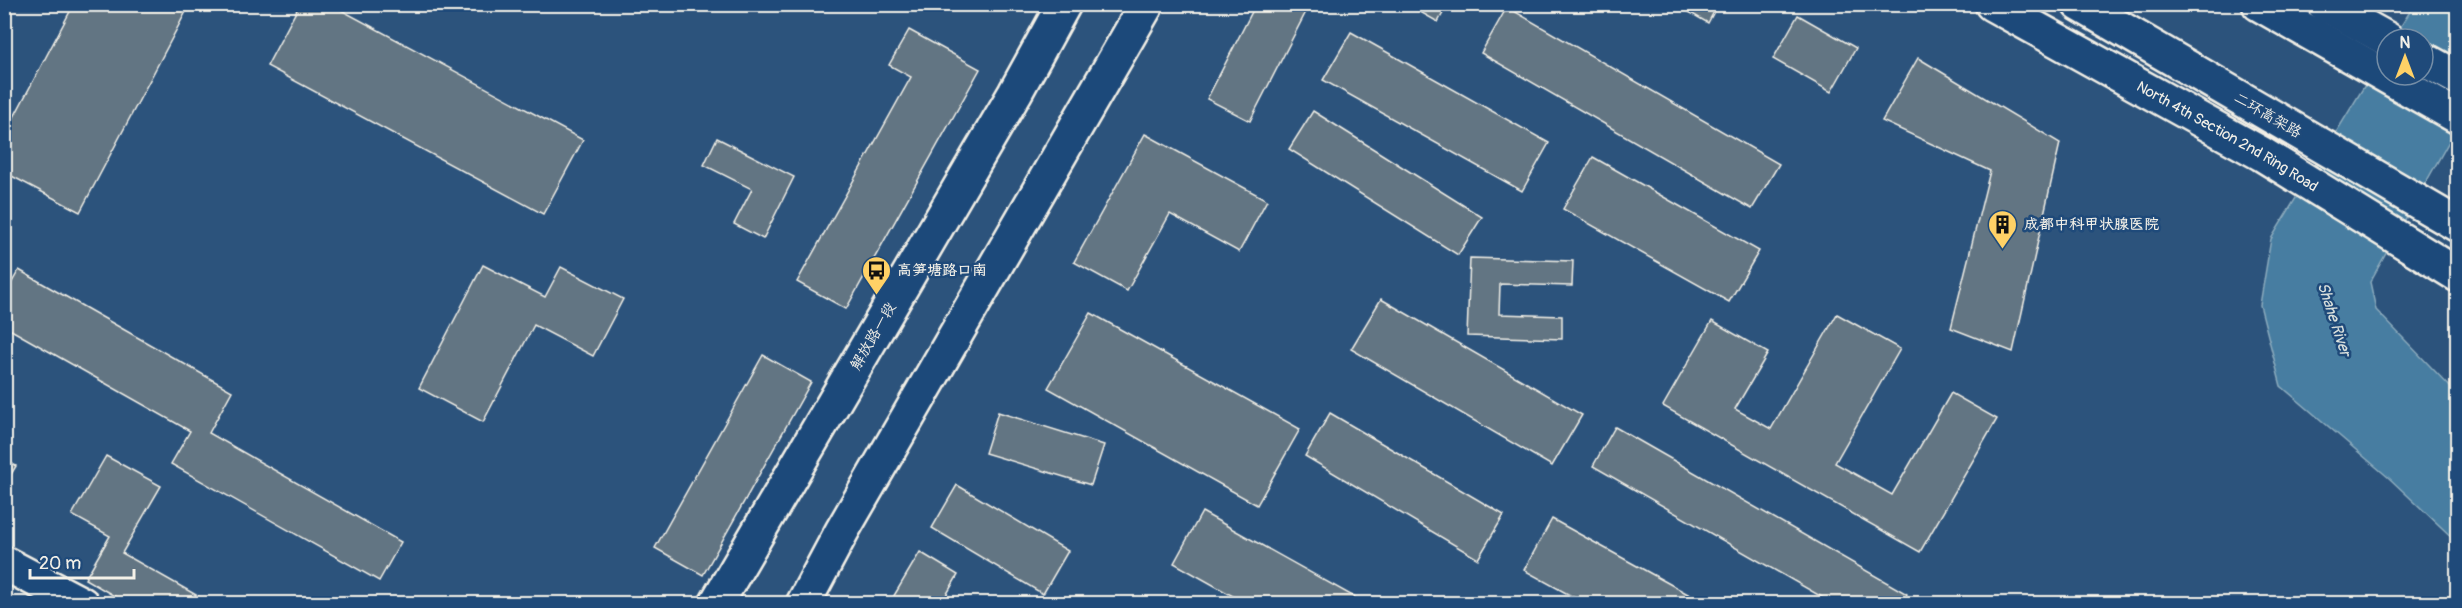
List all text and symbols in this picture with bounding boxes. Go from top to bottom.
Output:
north arrow [2375,27,2435,87]
text: N [2400,33,2411,53]
street label: North 4th Section 2nd Ring Road [2133,77,2321,196]
street label: 二环高架路 [2231,88,2305,142]
building icon: 成都中科甲状腺医院 [1987,208,2019,250]
place label: 成都中科甲状腺医院 [2024,215,2159,234]
bus stop icon: 高笋塘路口南 [860,254,892,296]
place label: 高笋塘路口南 [897,261,987,280]
water label: Shahe River [2313,280,2356,361]
street label: 解放路一段 [846,299,900,373]
scale bar [30,542,134,580]
text: 20 m [39,552,81,575]

